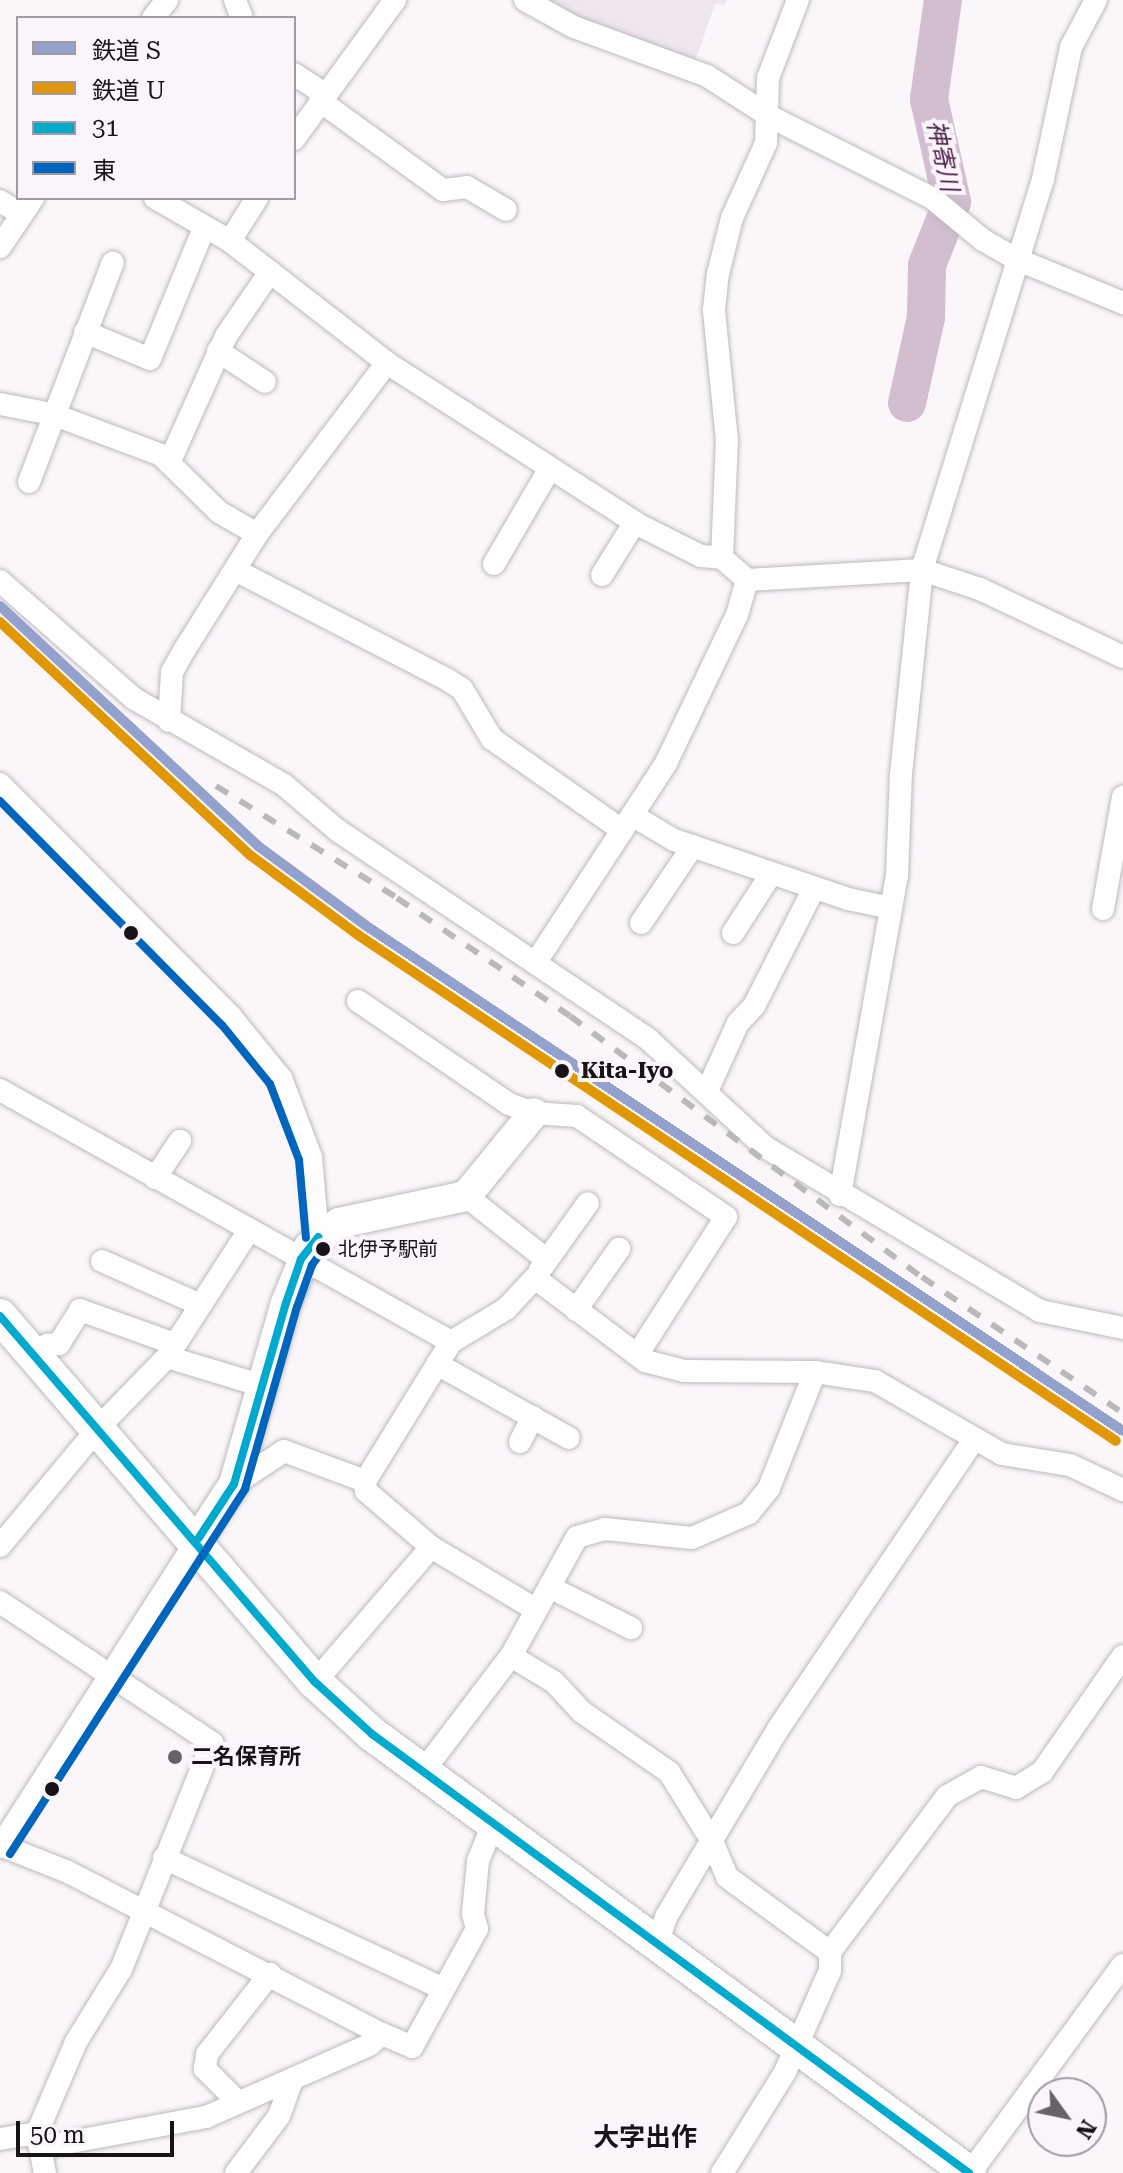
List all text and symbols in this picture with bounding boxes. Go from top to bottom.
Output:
legend [16,16,296,200]
text: 鉄道 S [92,37,161,65]
text: 鉄道 U [92,77,165,105]
text: 31 [92,114,119,142]
water label: 神寄川 [920,118,964,194]
text: 東 [92,157,116,185]
unlabelled marker [123,925,139,941]
place label: Kita-Iyo [581,1058,673,1084]
marker: Kita-Iyo [550,1059,574,1083]
place label: 北伊予駅前 [338,1237,438,1261]
marker: 北伊予駅前 [315,1241,331,1257]
place label: 二名保育所 [191,1744,301,1770]
marker: 二名保育所 [166,1748,184,1766]
unlabelled marker [44,1781,60,1797]
north arrow [1027,2077,1107,2157]
scale bar [20,2105,178,2155]
text: N [1071,2115,1101,2143]
text: 50 m [30,2121,85,2149]
district label: 大字出作 [593,2122,697,2154]

